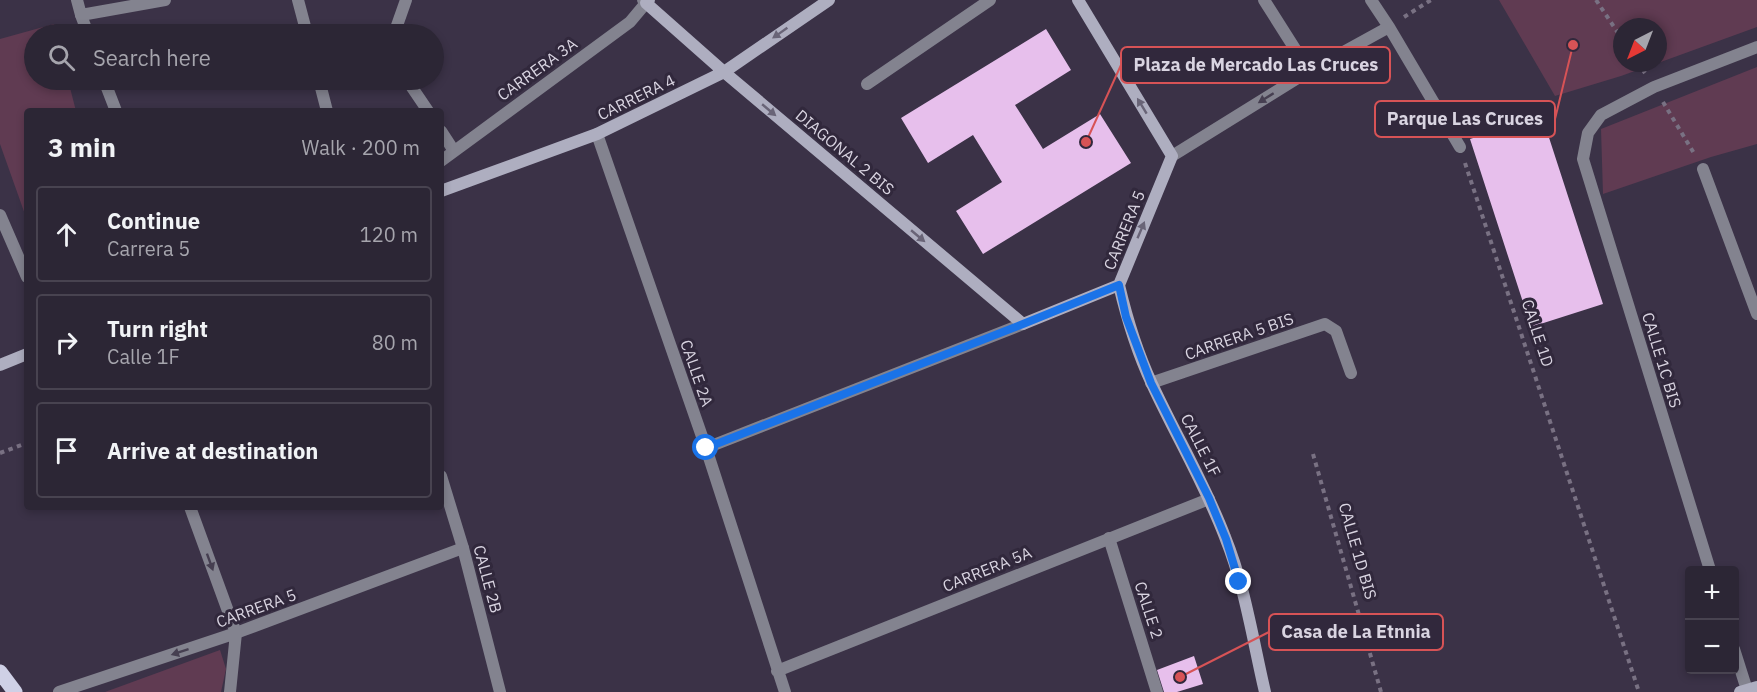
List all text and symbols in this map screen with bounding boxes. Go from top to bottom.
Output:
north arrow [1613,18,1667,72]
search box [24,24,444,90]
one-way arrow [773,27,789,39]
street label: CARRERA 3A [493,33,581,105]
icon: search [45,41,78,74]
text: Search here [93,43,211,72]
callout: Plaza de Mercado Las Cruces [1121,47,1390,83]
text: Plaza de Mercado Las Cruces [1134,53,1378,76]
street label: CARRERA 4 [594,70,678,124]
one-way arrow [1258,92,1274,103]
one-way arrow [1136,98,1147,114]
callout: Parque Las Cruces [1375,101,1555,137]
one-way arrow [761,103,776,116]
street label: DIAGONAL 2 BIS [792,105,898,199]
text: Parque Las Cruces [1387,107,1543,130]
text: 3 min [48,130,116,164]
text: Walk · 200 m [302,134,420,161]
street label: CARRERA 5 [1099,187,1149,273]
text: Continue [107,206,200,235]
icon: ahead [50,218,83,251]
text: 120 m [360,221,418,248]
one-way arrow [1136,221,1146,239]
one-way arrow [910,229,926,242]
text: Carrera 5 [107,235,190,262]
street label: CALLE 1D [1518,297,1558,369]
street label: CARRERA 5 BIS [1182,308,1296,364]
street label: CALLE 1C BIS [1638,310,1686,410]
text: Turn right [107,314,208,343]
icon: right [50,326,83,359]
text: 80 m [372,329,418,356]
street label: CALLE 2A [676,337,718,409]
text: Calle 1F [107,343,180,370]
street label: CALLE 1F [1177,410,1225,480]
icon: arrive [50,434,83,467]
route start [692,434,718,460]
text: Arrive at destination [107,436,318,465]
street label: CALLE 1D BIS [1335,500,1381,602]
street label: CARRERA 5A [940,542,1034,596]
street label: CALLE 2B [469,543,507,615]
one-way arrow [206,553,216,571]
map controls [1685,566,1739,674]
button: + [1685,566,1739,620]
route end [1225,568,1251,594]
street label: CALLE 2 [1130,579,1168,641]
street label: CARRERA 5 [213,584,299,632]
callout: Casa de La Etnnia [1269,614,1443,650]
text: Casa de La Etnnia [1281,620,1431,643]
button: − [1685,620,1739,674]
one-way arrow [171,647,189,657]

